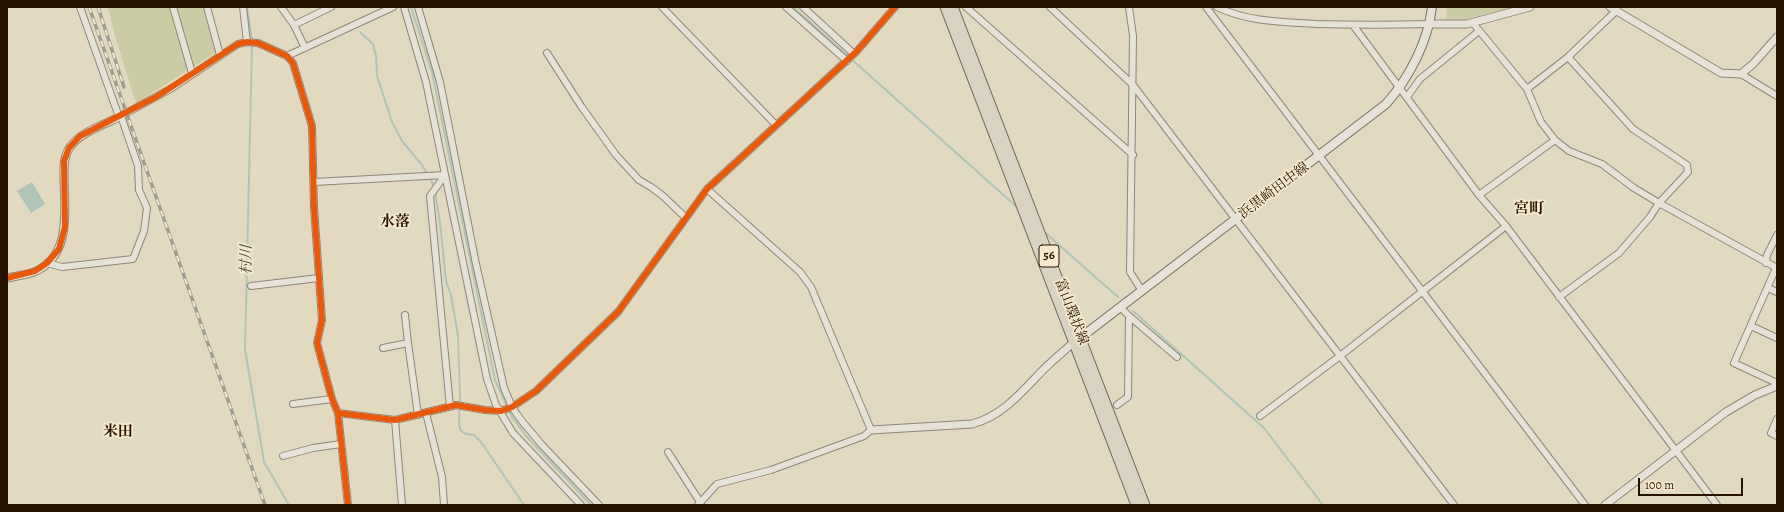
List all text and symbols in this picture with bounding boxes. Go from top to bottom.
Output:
street label: 浜黒崎田中線 [1235,159,1313,223]
district label: 宮町 [1514,200,1544,218]
district label: 水落 [380,213,410,231]
water label: 村川 [238,245,256,275]
road number: 56 [1039,245,1059,267]
street label: 富山環状線 [1051,276,1091,348]
district label: 米田 [103,423,133,441]
scale bar [1640,470,1745,496]
text: 100 m [1645,477,1674,493]

